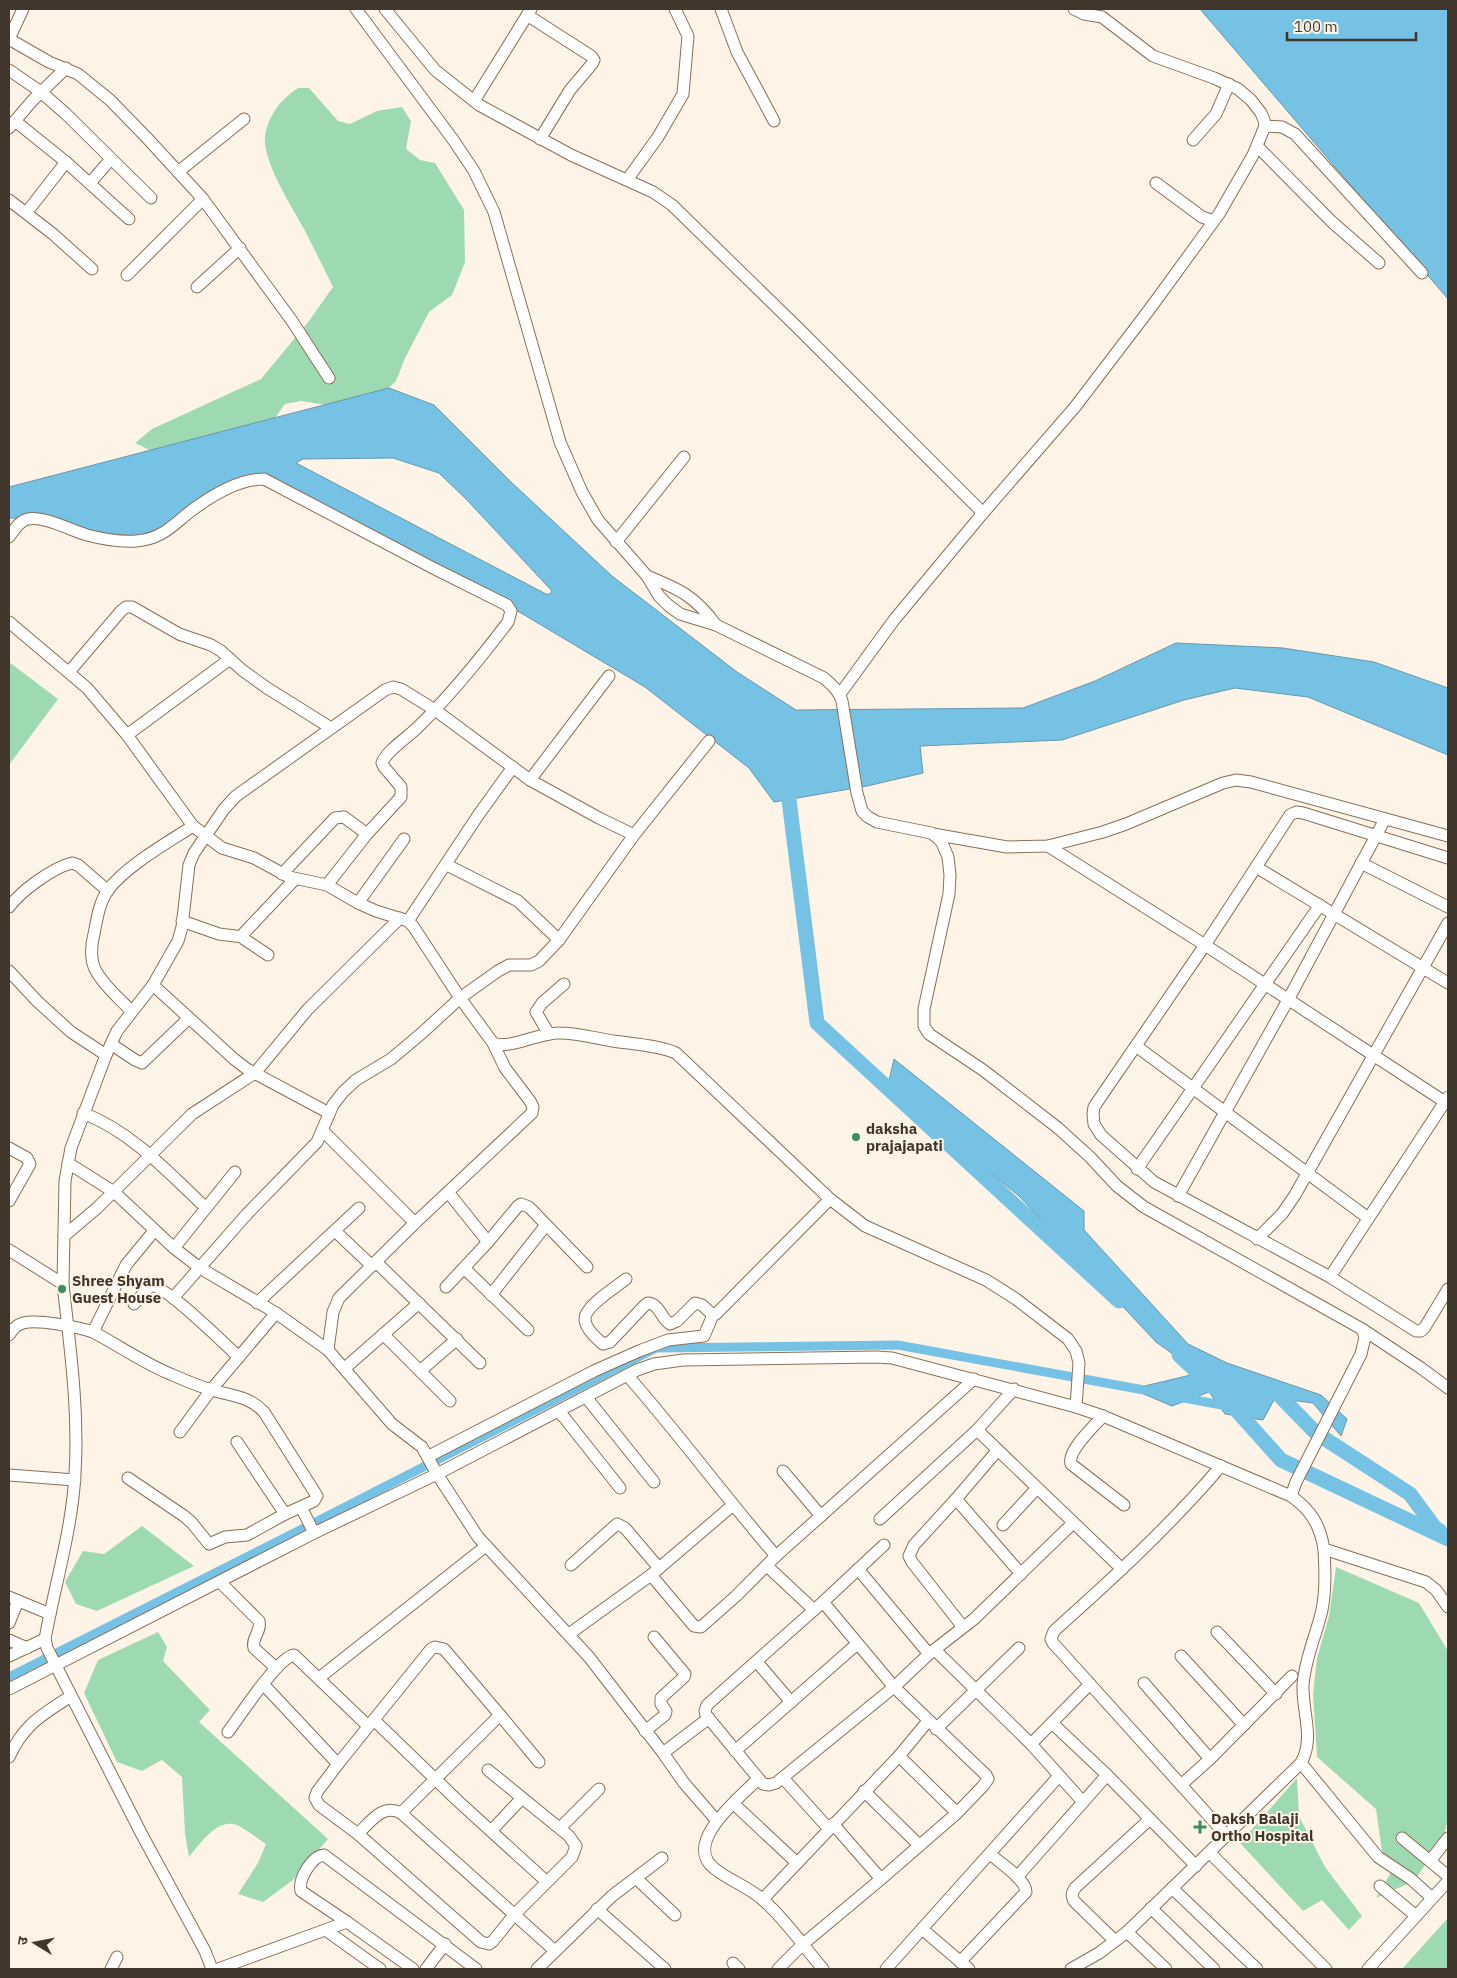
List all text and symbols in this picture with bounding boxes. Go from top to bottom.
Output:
scale bar [1287,10,1416,42]
text: 100 m [1294,17,1338,36]
place label: daksha prajajapati [866,1119,943,1155]
marker: daksha prajajapati [850,1131,862,1143]
place label: Shree Shyam Guest House [72,1271,165,1307]
marker: Shree Shyam Guest House [56,1283,68,1295]
place label: Daksh Balaji Ortho Hospital [1211,1809,1314,1845]
marker: Daksh Balaji Ortho Hospital [1193,1820,1207,1834]
north arrow [10,1918,60,1968]
text: उ [13,1934,32,1946]

